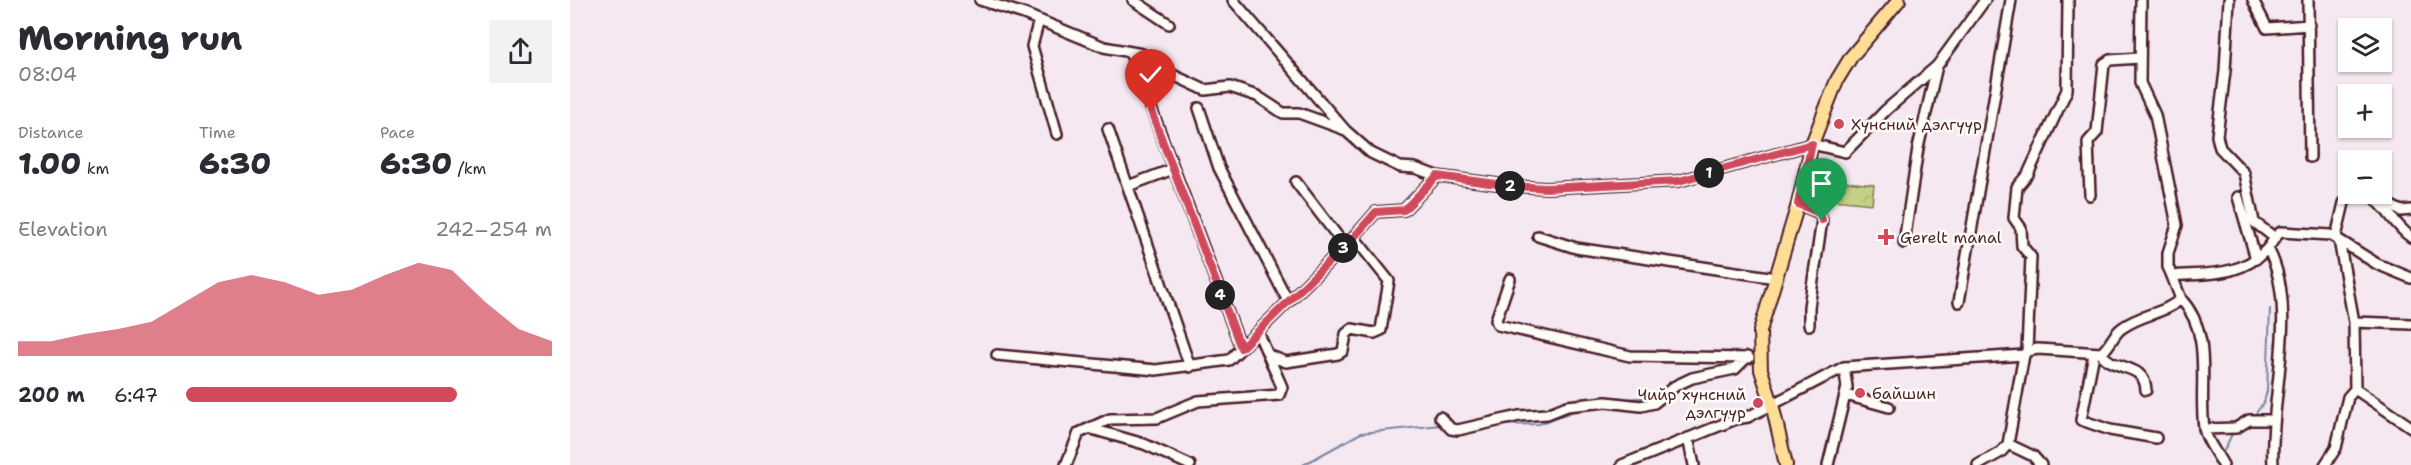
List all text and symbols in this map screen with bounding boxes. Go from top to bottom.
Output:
text: Morning run [18,16,242,61]
map controls [2338,18,2392,204]
button: layers [2338,18,2392,72]
button: share [489,20,552,83]
pin [1125,49,1176,111]
icon: check [1134,58,1167,91]
text: 08:04 [18,61,77,87]
button: + [2338,84,2392,138]
place label: Хүнсний дэлгүүр [1851,114,1982,135]
marker: Хүнсний дэлгүүр [1832,117,1846,131]
text: Distance [18,122,84,143]
text: Time [199,122,236,143]
text: Pace [380,122,415,143]
text: 1.00 [18,143,81,184]
text: 6:30 [199,143,271,184]
text: 6:30 [380,143,452,184]
button: − [2338,150,2392,204]
text: km [81,158,109,179]
text: /km [452,158,486,179]
pin: 1 [1694,158,1724,188]
pin [1796,158,1847,220]
text: 1 [1705,162,1713,183]
icon: arrive [1805,167,1838,200]
pin: 2 [1495,171,1525,201]
text: 2 [1504,175,1516,196]
text: Elevation [18,216,108,242]
text: 242–254 m [435,216,552,242]
place label: Gerelt manal [1900,227,2002,248]
marker: Gerelt manal [1877,228,1895,246]
pin: 3 [1328,233,1358,263]
text: 3 [1337,237,1349,258]
pin: 4 [1205,280,1235,310]
text: 4 [1214,284,1226,305]
text: 200 m [18,382,85,408]
text: 6:47 [114,382,158,408]
place label: байшин [1872,383,1936,404]
place label: Чийр хүнсний дэлгүүр [1637,384,1746,423]
marker: байшин [1853,386,1867,400]
marker: Чийр хүнсний дэлгүүр [1751,396,1765,410]

